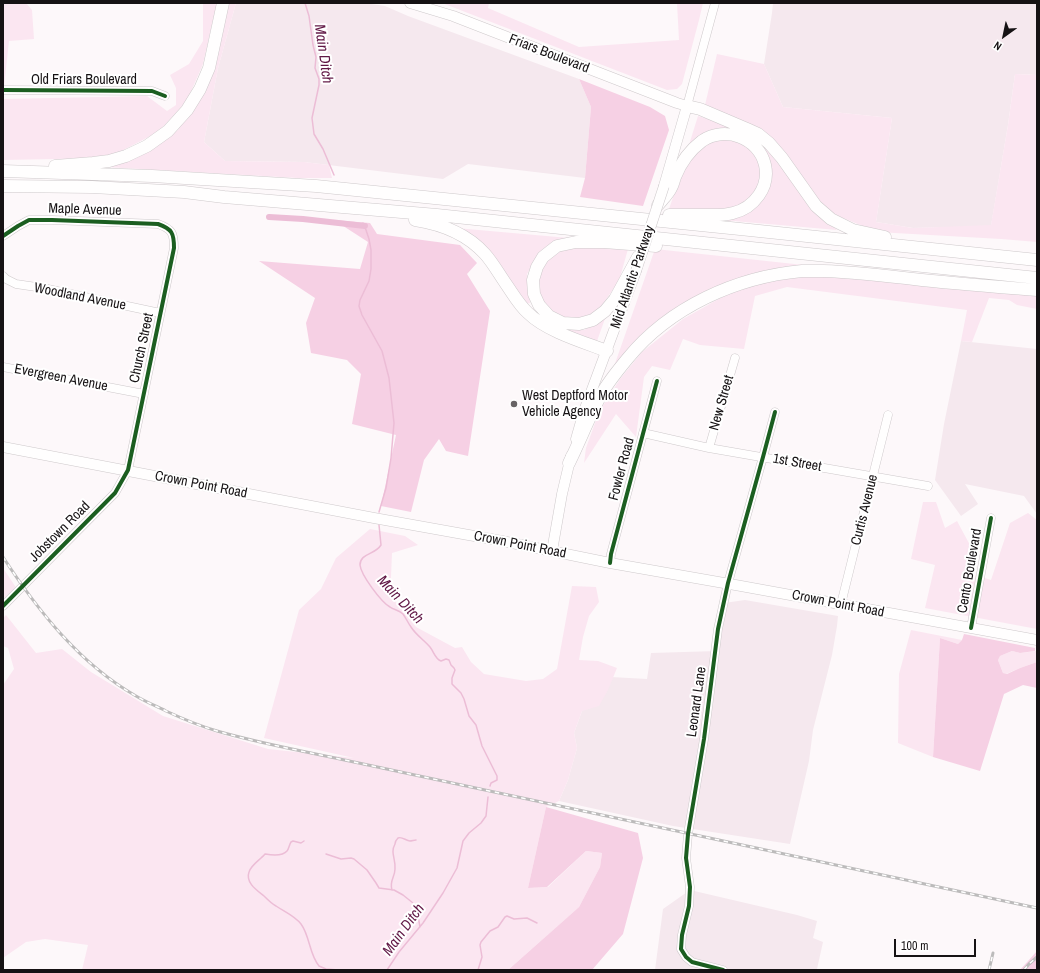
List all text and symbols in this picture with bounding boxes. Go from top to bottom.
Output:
north arrow [984,16,1024,56]
water label: Main Ditch [310,23,336,85]
street label: Friars Boulevard [506,31,592,77]
text: N [991,38,1004,54]
street label: Old Friars Boulevard [31,72,137,88]
street label: Maple Avenue [48,200,122,220]
street label: Mid Atlantic Parkway [608,223,658,331]
street label: Woodland Avenue [33,280,127,314]
street label: Church Street [126,312,158,384]
street label: Evergreen Avenue [13,361,109,395]
street label: New Street [706,373,738,433]
place label: West Deptford Motor Vehicle Agency [522,388,628,420]
marker: West Deptford Motor Vehicle Agency [509,399,519,409]
street label: Fowler Road [606,436,638,502]
street label: 1st Street [771,450,823,476]
street label: Crown Point Road [153,468,249,502]
street label: Curtis Avenue [848,473,882,547]
street label: Jobstown Road [26,498,94,566]
street label: Cento Boulevard [954,527,986,615]
street label: Crown Point Road [472,528,568,562]
water label: Main Ditch [373,572,427,628]
street label: Crown Point Road [790,587,886,621]
street label: Leonard Lane [684,666,710,738]
water label: Main Ditch [379,901,429,959]
scale bar [896,931,978,957]
text: 100 m [901,938,928,954]

